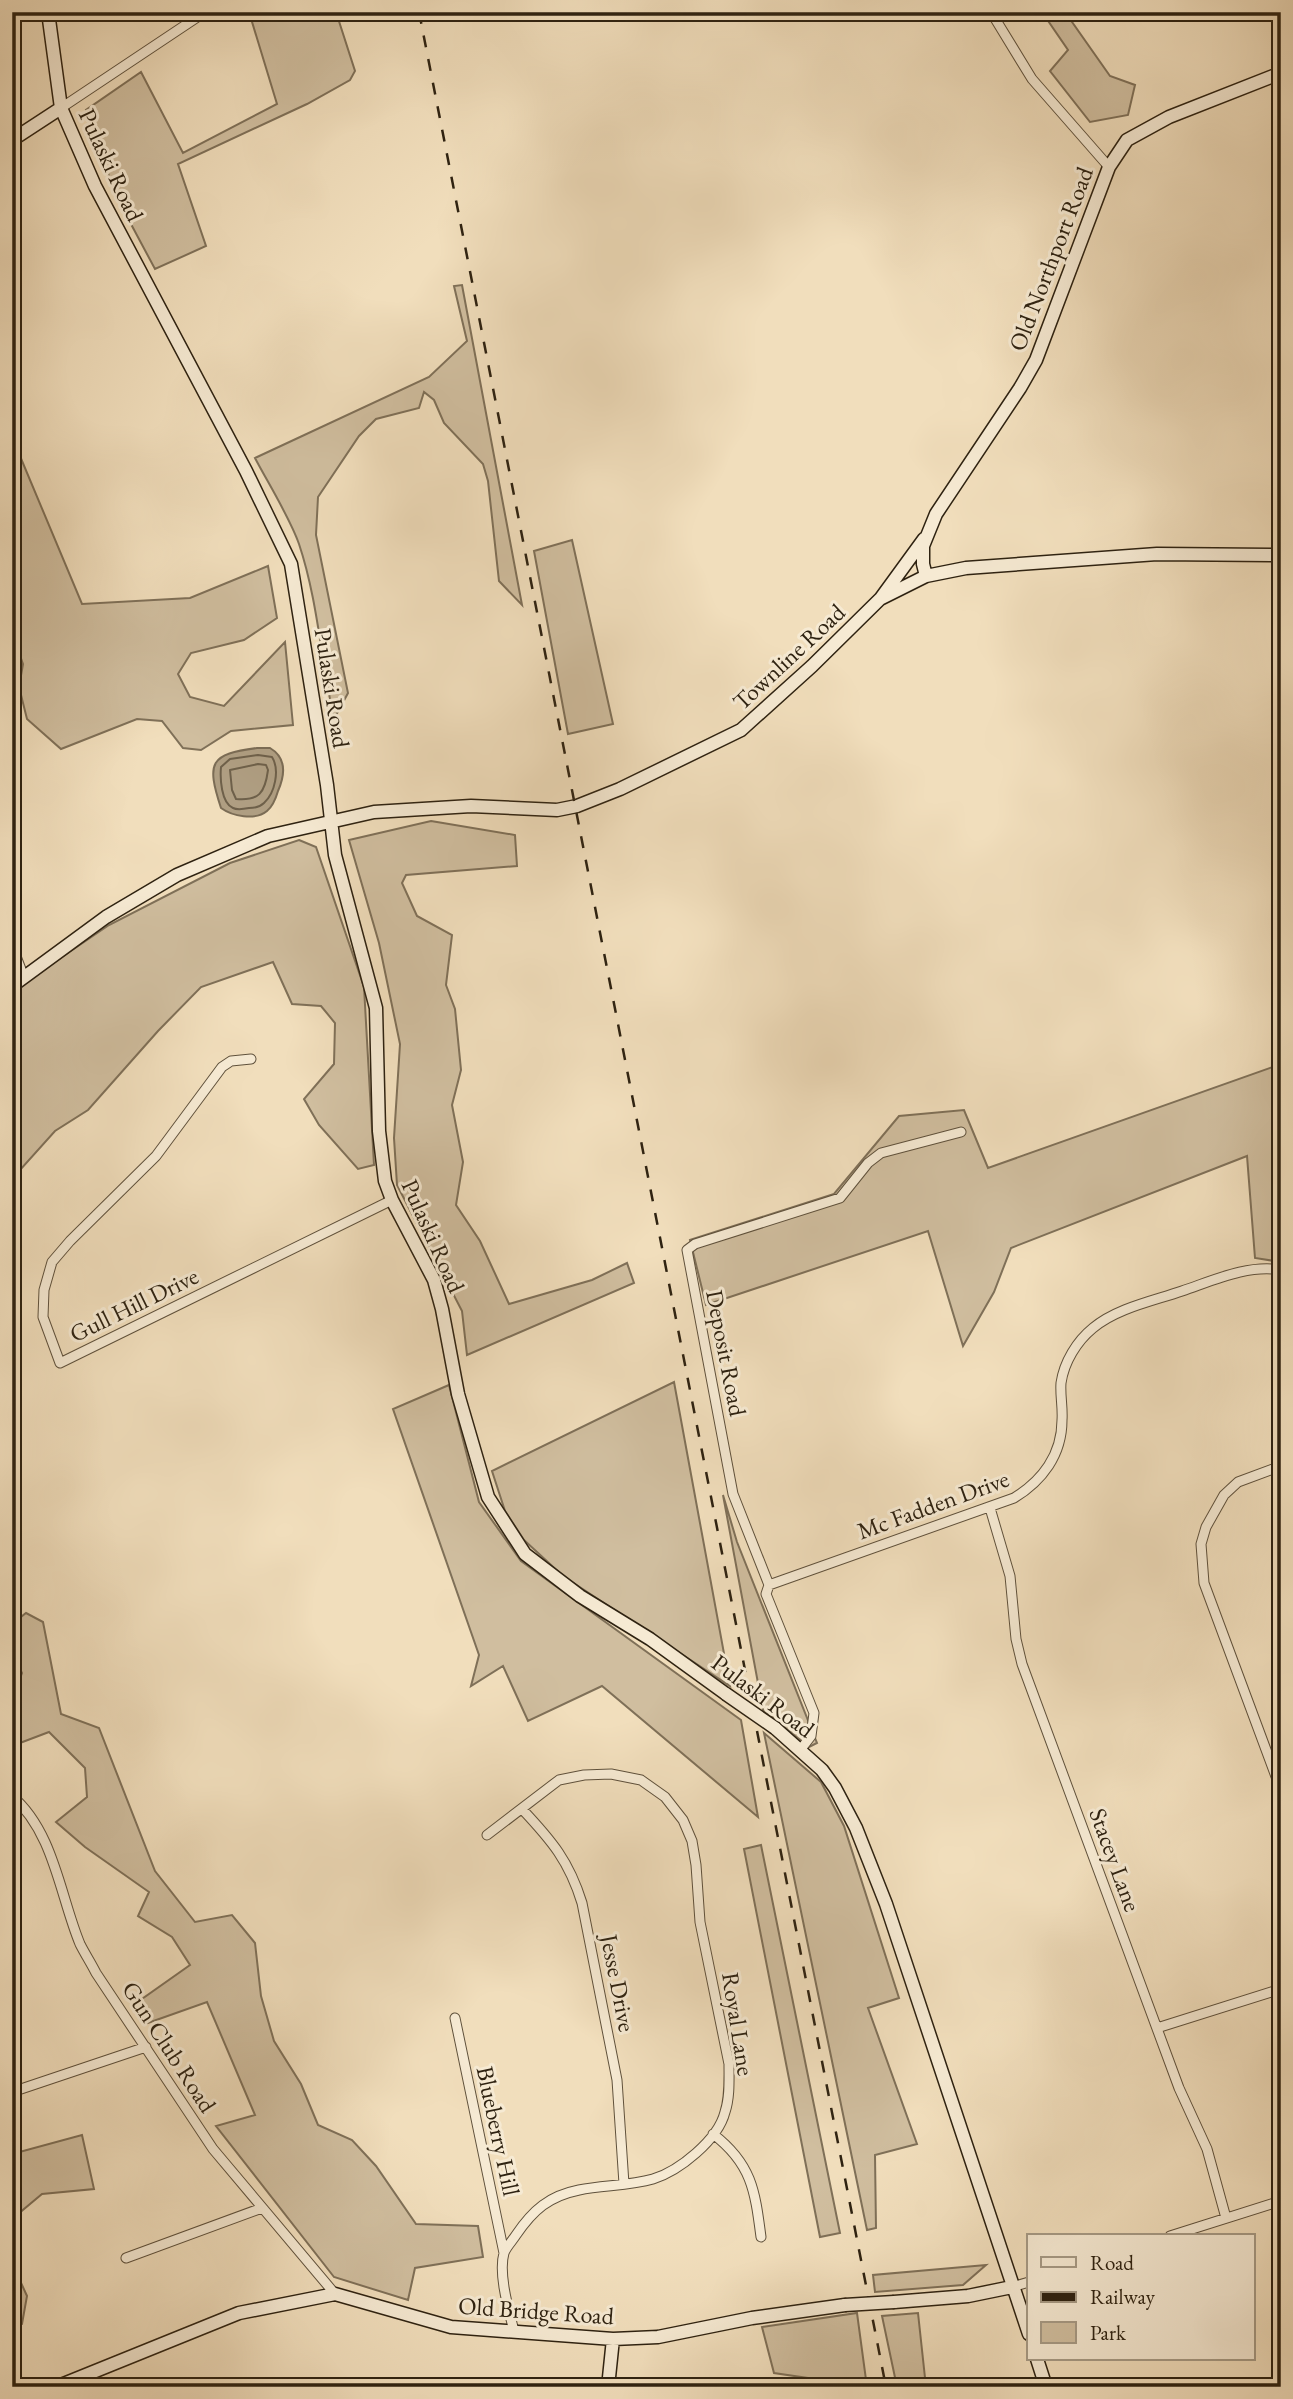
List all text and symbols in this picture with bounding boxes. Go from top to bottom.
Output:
street label: Pulaski Road [72,103,151,227]
street label: Old Northport Road [1001,162,1100,355]
street label: Townline Road [726,596,852,717]
street label: Pulaski Road [308,626,357,751]
street label: Pulaski Road [395,1174,473,1298]
street label: Gull Hill Drive [64,1260,203,1349]
street label: Deposit Road [699,1287,754,1420]
street label: Mc Fadden Drive [853,1463,1013,1546]
street label: Pulaski Road [706,1647,822,1745]
street label: Stacey Lane [1082,1804,1148,1916]
street label: Jesse Drive [594,1930,643,2034]
street label: Royal Lane [715,1970,762,2078]
street label: Gun Club Road [115,1975,224,2119]
street label: Blueberry Hill [470,2063,527,2199]
legend [1027,2234,1254,2360]
text: Road [1090,2249,1134,2276]
text: Railway [1090,2283,1156,2310]
street label: Old Bridge Road [457,2290,616,2331]
text: Park [1090,2319,1127,2346]

